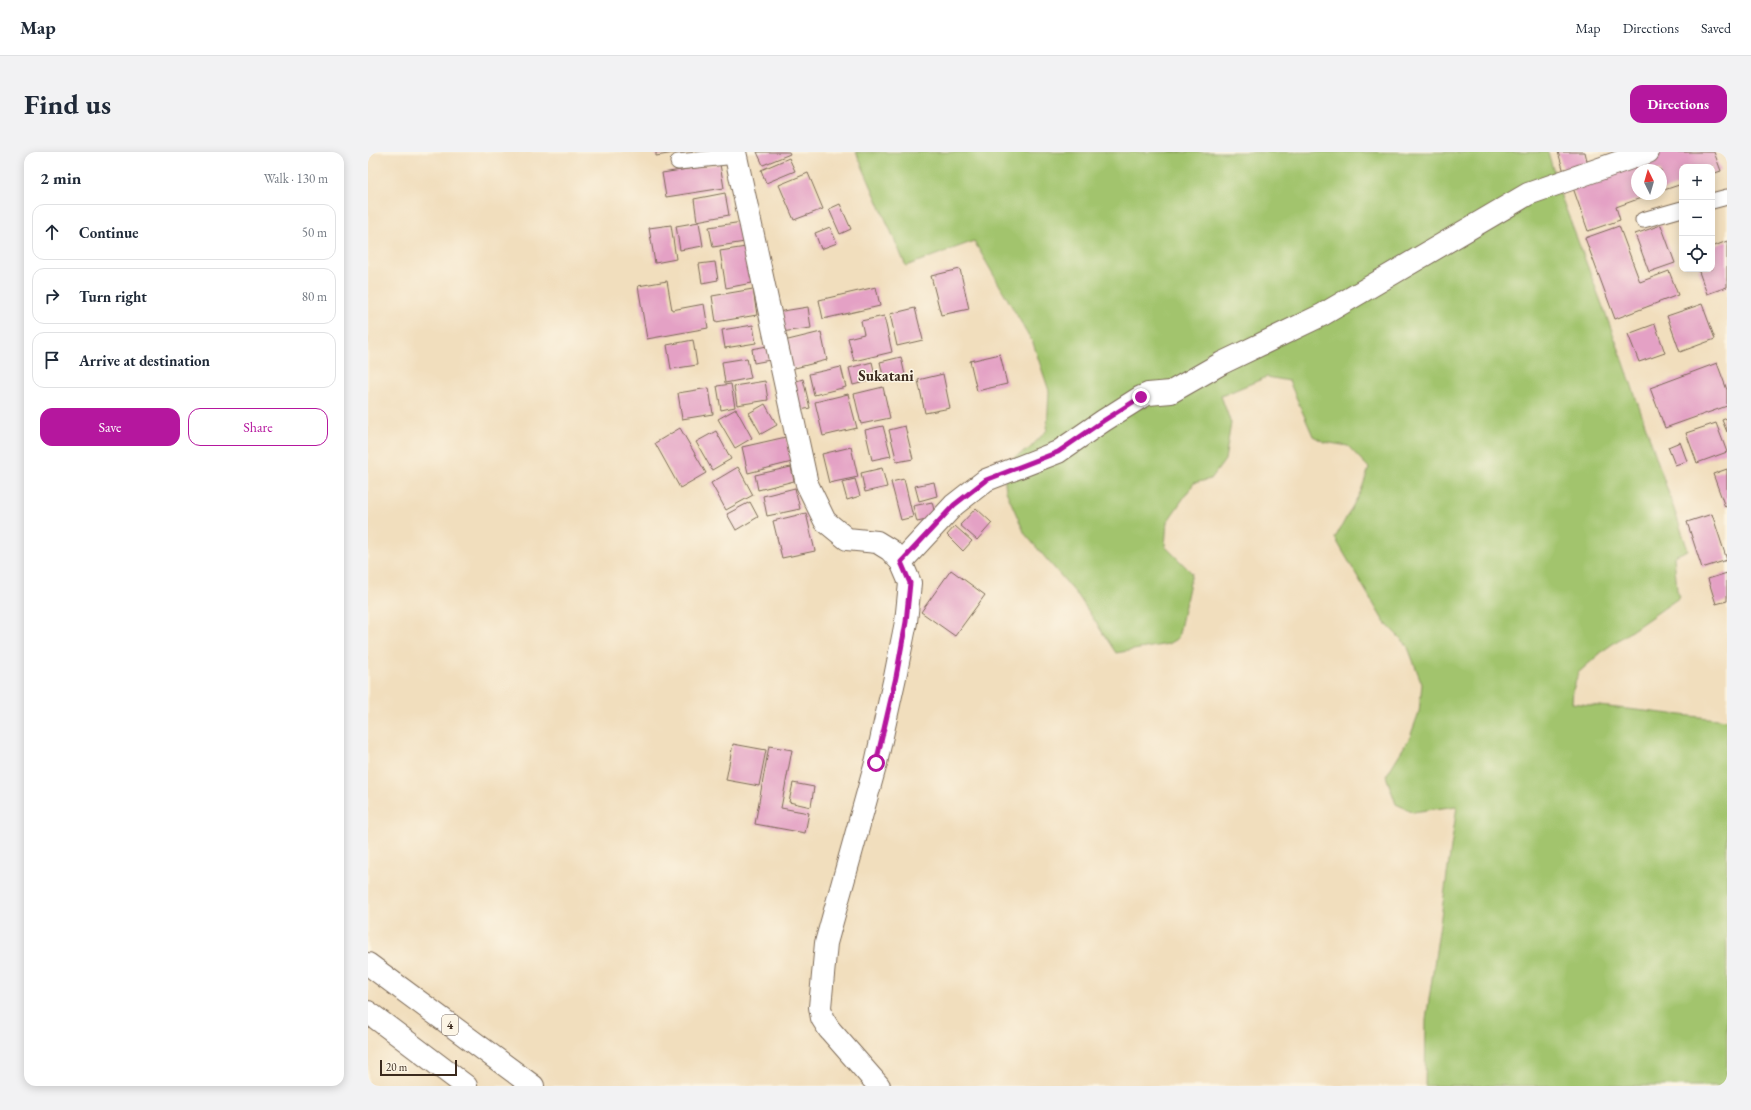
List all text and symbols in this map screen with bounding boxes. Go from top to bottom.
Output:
text: Map [20,15,56,40]
text: Map [1575,19,1601,37]
text: Directions [1623,19,1679,37]
text: Saved [1701,19,1731,37]
button: Directions [1630,85,1727,123]
text: Find us [24,86,111,122]
north arrow [1631,164,1667,200]
map controls [1679,164,1715,272]
button: + [1679,164,1715,200]
text: 2 min [40,167,81,189]
text: Walk · 130 m [264,170,328,187]
button: − [1679,200,1715,236]
icon: ahead [41,221,63,243]
text: Continue [79,223,139,242]
text: 50 m [302,224,327,241]
button: locate [1679,236,1715,272]
icon: right [41,285,63,307]
text: Turn right [79,287,147,306]
text: 80 m [302,288,327,305]
icon: arrive [41,349,63,371]
text: Arrive at destination [79,351,210,370]
district label: Sukatani [858,366,914,385]
route end [1132,388,1150,406]
button: Save [40,408,180,446]
button: Share [188,408,328,446]
route start [867,754,885,772]
road number: 4 [442,1015,458,1035]
scale bar [380,1058,457,1077]
text: 20 m [386,1060,407,1074]

